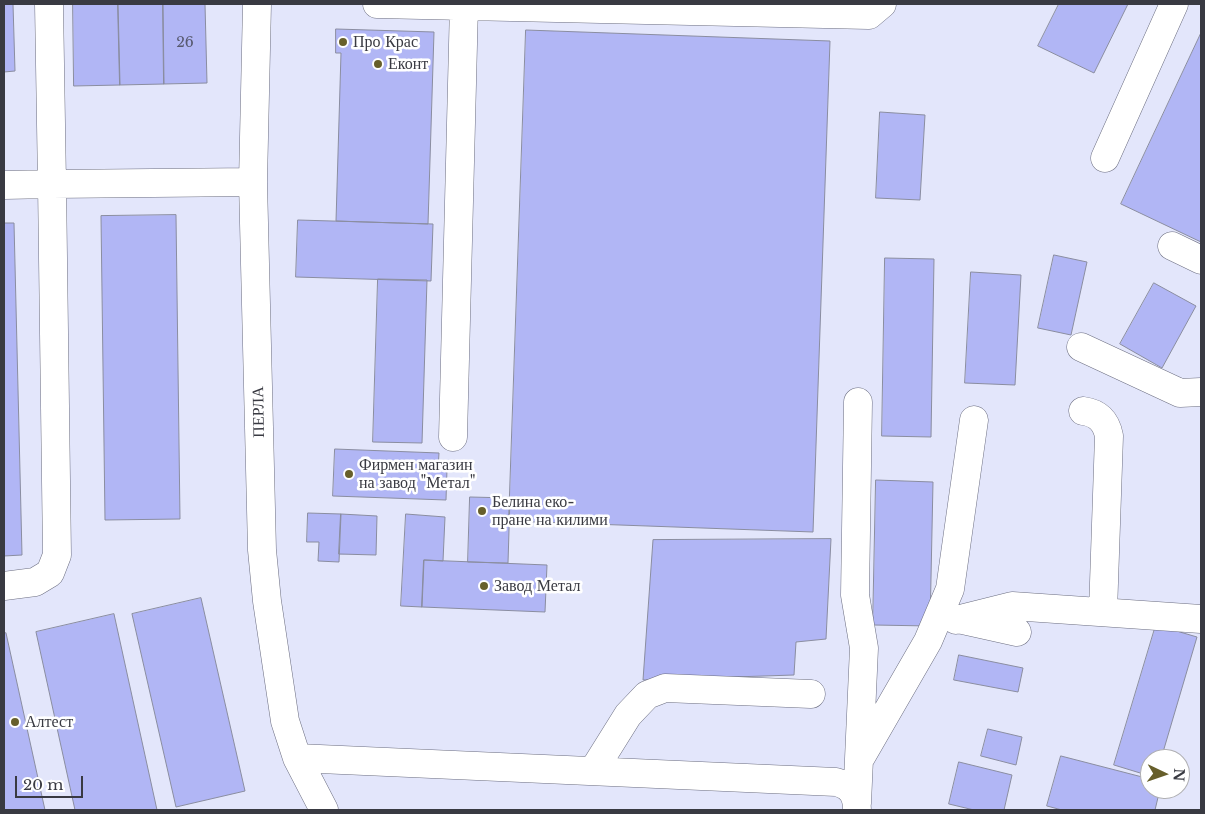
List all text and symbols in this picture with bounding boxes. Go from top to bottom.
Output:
place label: Про Крас [353,32,418,52]
house number: 26 [176,35,194,51]
marker: Про Крас [337,36,349,48]
place label: Еконт [388,54,428,74]
marker: Еконт [372,58,384,70]
street label: ПЕРЛА [249,386,269,438]
place label: Фирмен магазин на завод "Метал" [359,455,476,493]
marker: Фирмен магазин на завод "Метал" [343,468,355,480]
place label: Белина еко- пране на килими [492,492,608,530]
marker: Белина еко- пране на килими [476,505,488,517]
place label: Завод Метал [494,576,580,596]
marker: Завод Метал [478,580,490,592]
place label: Алтест [25,712,73,732]
marker: Алтест [9,716,21,728]
north arrow [1140,749,1190,799]
scale bar [18,766,85,798]
text: N [1170,768,1188,782]
text: 20 m [23,775,63,794]

